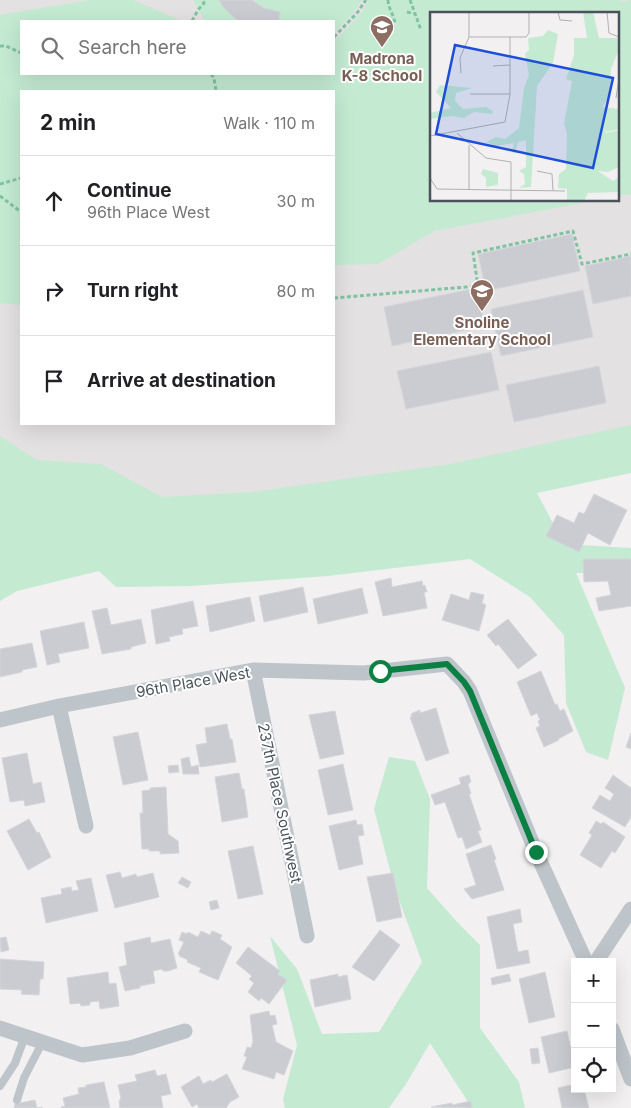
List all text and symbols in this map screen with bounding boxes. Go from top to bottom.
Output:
inset map [430,12,618,201]
school or university icon: Madrona K-8 School [369,14,395,48]
search box [20,20,335,75]
icon: search [38,34,66,62]
text: Search here [78,36,187,59]
place label: Madrona K-8 School [342,49,422,85]
text: 2 min [40,110,96,135]
text: Walk · 110 m [223,113,315,133]
text: Continue [87,179,172,202]
icon: ahead [40,187,68,215]
text: 30 m [277,191,315,211]
text: 96th Place West [87,202,210,222]
icon: right [40,277,68,305]
school or university icon: Snoline Elementary School [469,278,495,312]
text: Turn right [87,279,178,302]
text: 80 m [276,281,315,301]
place label: Snoline Elementary School [413,313,551,349]
icon: arrive [40,367,68,395]
text: Arrive at destination [87,369,276,392]
route start [369,660,392,683]
street label: 96th Place West [135,663,252,701]
street label: 237th Place Southwest [254,721,306,885]
route end [525,841,548,864]
map controls [571,958,616,1093]
button: + [571,958,616,1003]
button: − [571,1003,616,1048]
button: locate [571,1048,616,1093]

